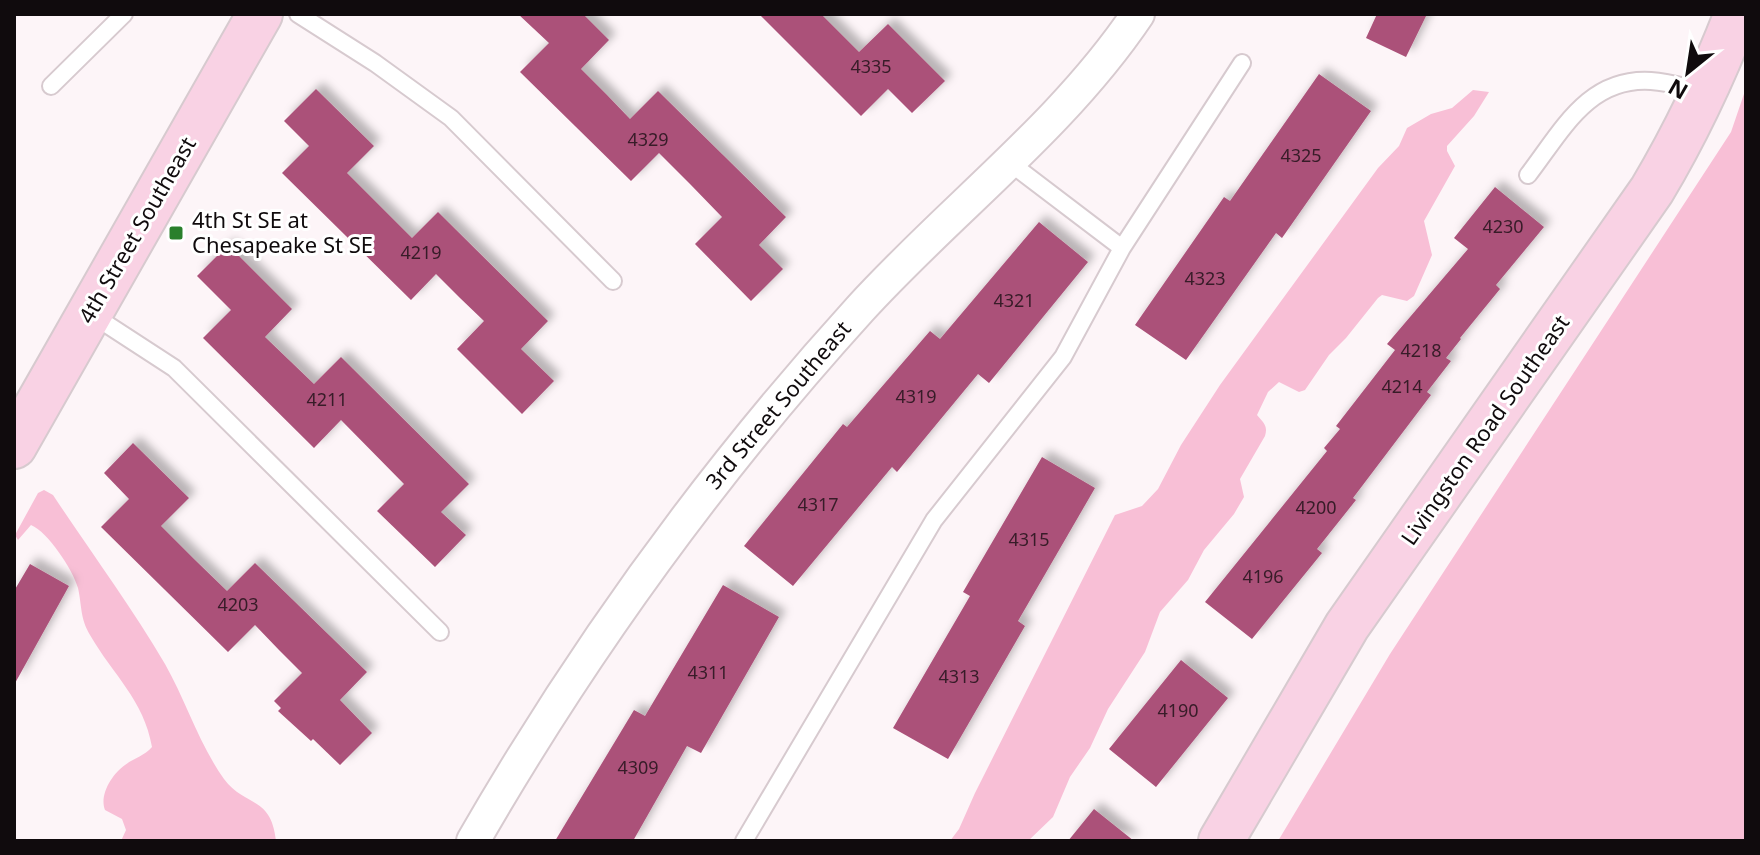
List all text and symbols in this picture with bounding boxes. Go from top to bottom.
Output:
north arrow [1648,32,1728,112]
house number: 4335 [850,54,892,78]
text: N [1662,73,1693,108]
house number: 4329 [627,127,669,151]
street label: 4th Street Southeast [70,131,202,328]
house number: 4325 [1280,143,1322,167]
place label: 4th St SE at Chesapeake St SE [192,204,373,259]
house number: 4230 [1482,214,1524,238]
marker: 4th St SE at Chesapeake St SE [167,224,185,242]
house number: 4219 [400,240,442,264]
house number: 4323 [1184,266,1226,290]
house number: 4321 [993,288,1035,312]
street label: Livingston Road Southeast [1393,308,1575,551]
street label: 3rd Street Southeast [698,314,857,495]
house number: 4218 [1400,338,1442,362]
house number: 4214 [1381,374,1423,398]
house number: 4319 [895,384,937,408]
house number: 4211 [306,387,348,411]
house number: 4317 [797,492,839,516]
house number: 4200 [1295,495,1337,519]
house number: 4315 [1008,527,1050,551]
house number: 4196 [1242,564,1284,588]
house number: 4203 [217,592,259,616]
house number: 4311 [687,660,729,684]
house number: 4313 [938,664,980,688]
house number: 4190 [1157,698,1199,722]
house number: 4309 [617,755,659,779]

